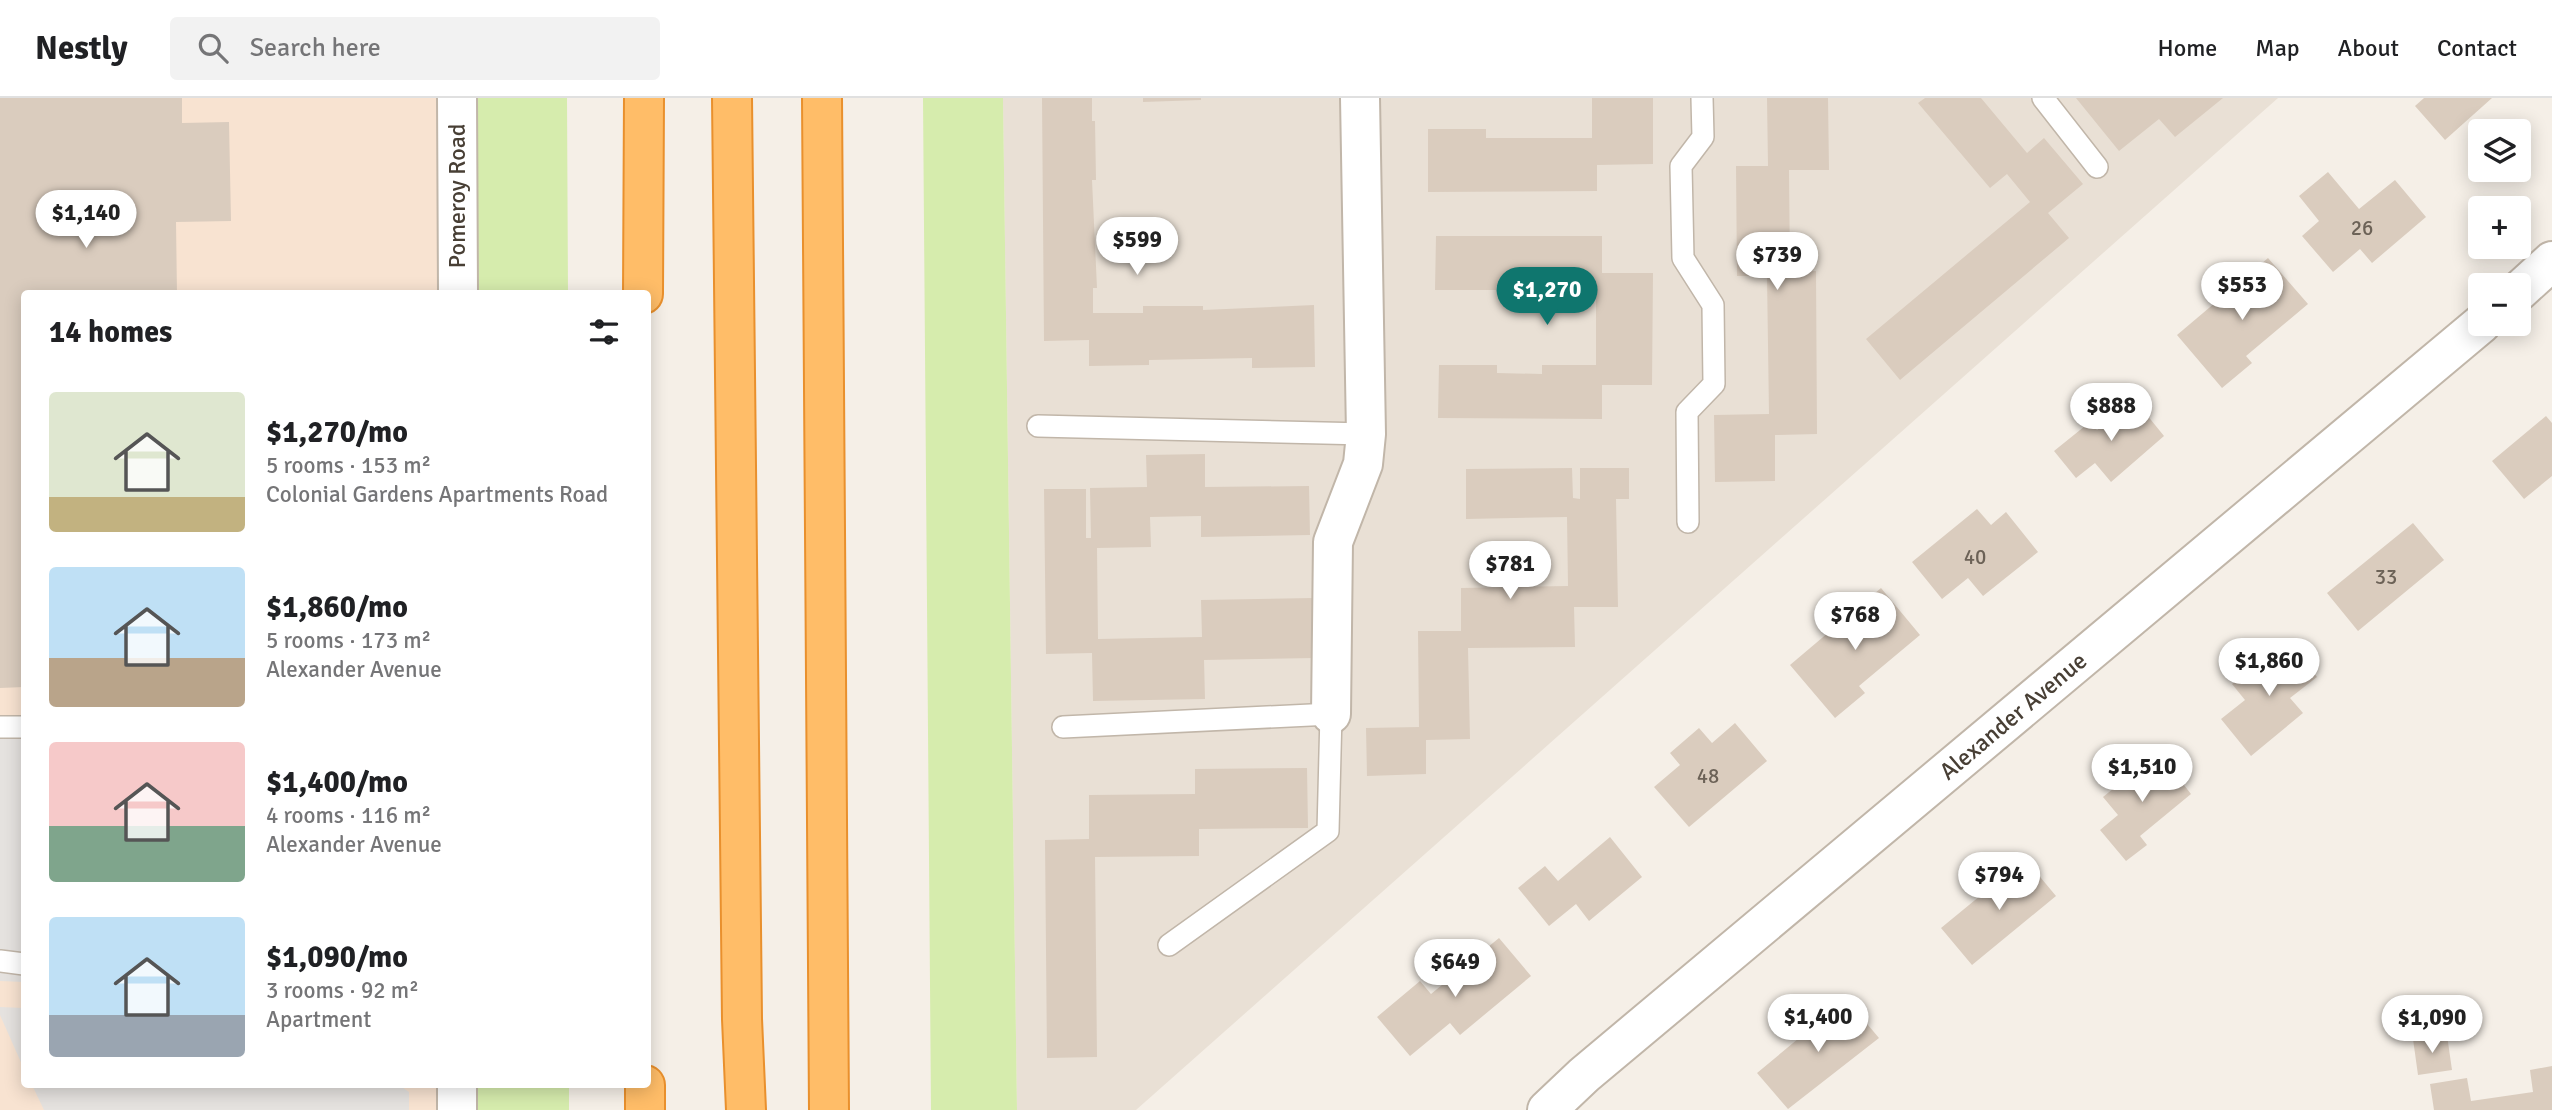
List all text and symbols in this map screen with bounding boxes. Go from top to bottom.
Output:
search box [170,17,660,80]
text: Nestly [35,28,128,69]
icon: search [194,29,232,67]
text: Search here [250,32,381,64]
text: Home [2157,33,2217,63]
text: Map [2255,33,2300,63]
text: About [2338,33,2399,63]
text: Contact [2437,33,2517,63]
map controls [2468,119,2531,336]
button: layers [2468,119,2531,182]
street label: Pomeroy Road [442,124,472,268]
pin: $1,140 [29,190,143,250]
button: + [2468,196,2531,259]
text: $1,140 [52,198,120,227]
house number: 26 [2351,215,2373,241]
pin: $599 [1096,218,1178,277]
text: $599 [1112,225,1162,254]
pin: $739 [1736,232,1818,292]
text: $739 [1752,240,1802,269]
pin: $553 [2201,262,2283,322]
pin: $1,270 [1490,268,1604,327]
text: $553 [2217,270,2267,299]
button: − [2468,273,2531,336]
text: $1,270 [1513,275,1581,304]
icon: filters [585,313,623,351]
text: 14 homes [49,314,172,351]
pin: $888 [2070,384,2152,443]
text: $888 [2086,391,2136,420]
text: $1,270/mo [266,414,408,451]
icon: home [105,420,189,504]
text: 5 rooms · 153 m² [266,451,431,480]
text: Colonial Gardens Apartments Road [266,480,608,509]
pin: $781 [1469,542,1551,601]
house number: 40 [1964,544,1986,570]
text: $781 [1485,549,1535,578]
house number: 33 [2375,564,2397,590]
text: $1,860/mo [266,589,408,626]
pin: $768 [1814,592,1896,652]
icon: home [105,595,189,679]
text: $768 [1830,600,1880,629]
text: 5 rooms · 173 m² [266,626,431,655]
pin: $1,860 [2212,638,2326,698]
street label: Alexander Avenue [1933,646,2093,786]
text: $1,860 [2235,646,2303,675]
text: Alexander Avenue [266,655,442,684]
pin: $1,510 [2085,744,2199,804]
text: $1,510 [2108,752,2176,781]
house number: 48 [1697,763,1719,789]
text: $1,400/mo [266,764,408,801]
icon: home [105,770,189,854]
text: 4 rooms · 116 m² [266,801,431,830]
text: Alexander Avenue [266,830,442,859]
pin: $794 [1958,852,2040,912]
text: $794 [1974,860,2024,889]
text: $1,090/mo [266,939,408,976]
pin: $649 [1414,940,1496,999]
icon: home [105,945,189,1029]
text: $649 [1430,947,1480,976]
text: 3 rooms · 92 m² [266,976,419,1005]
pin: $1,400 [1761,995,1875,1054]
pin: $1,090 [2375,996,2489,1055]
text: $1,400 [1784,1002,1852,1031]
text: $1,090 [2398,1003,2466,1032]
text: Apartment [266,1005,371,1034]

